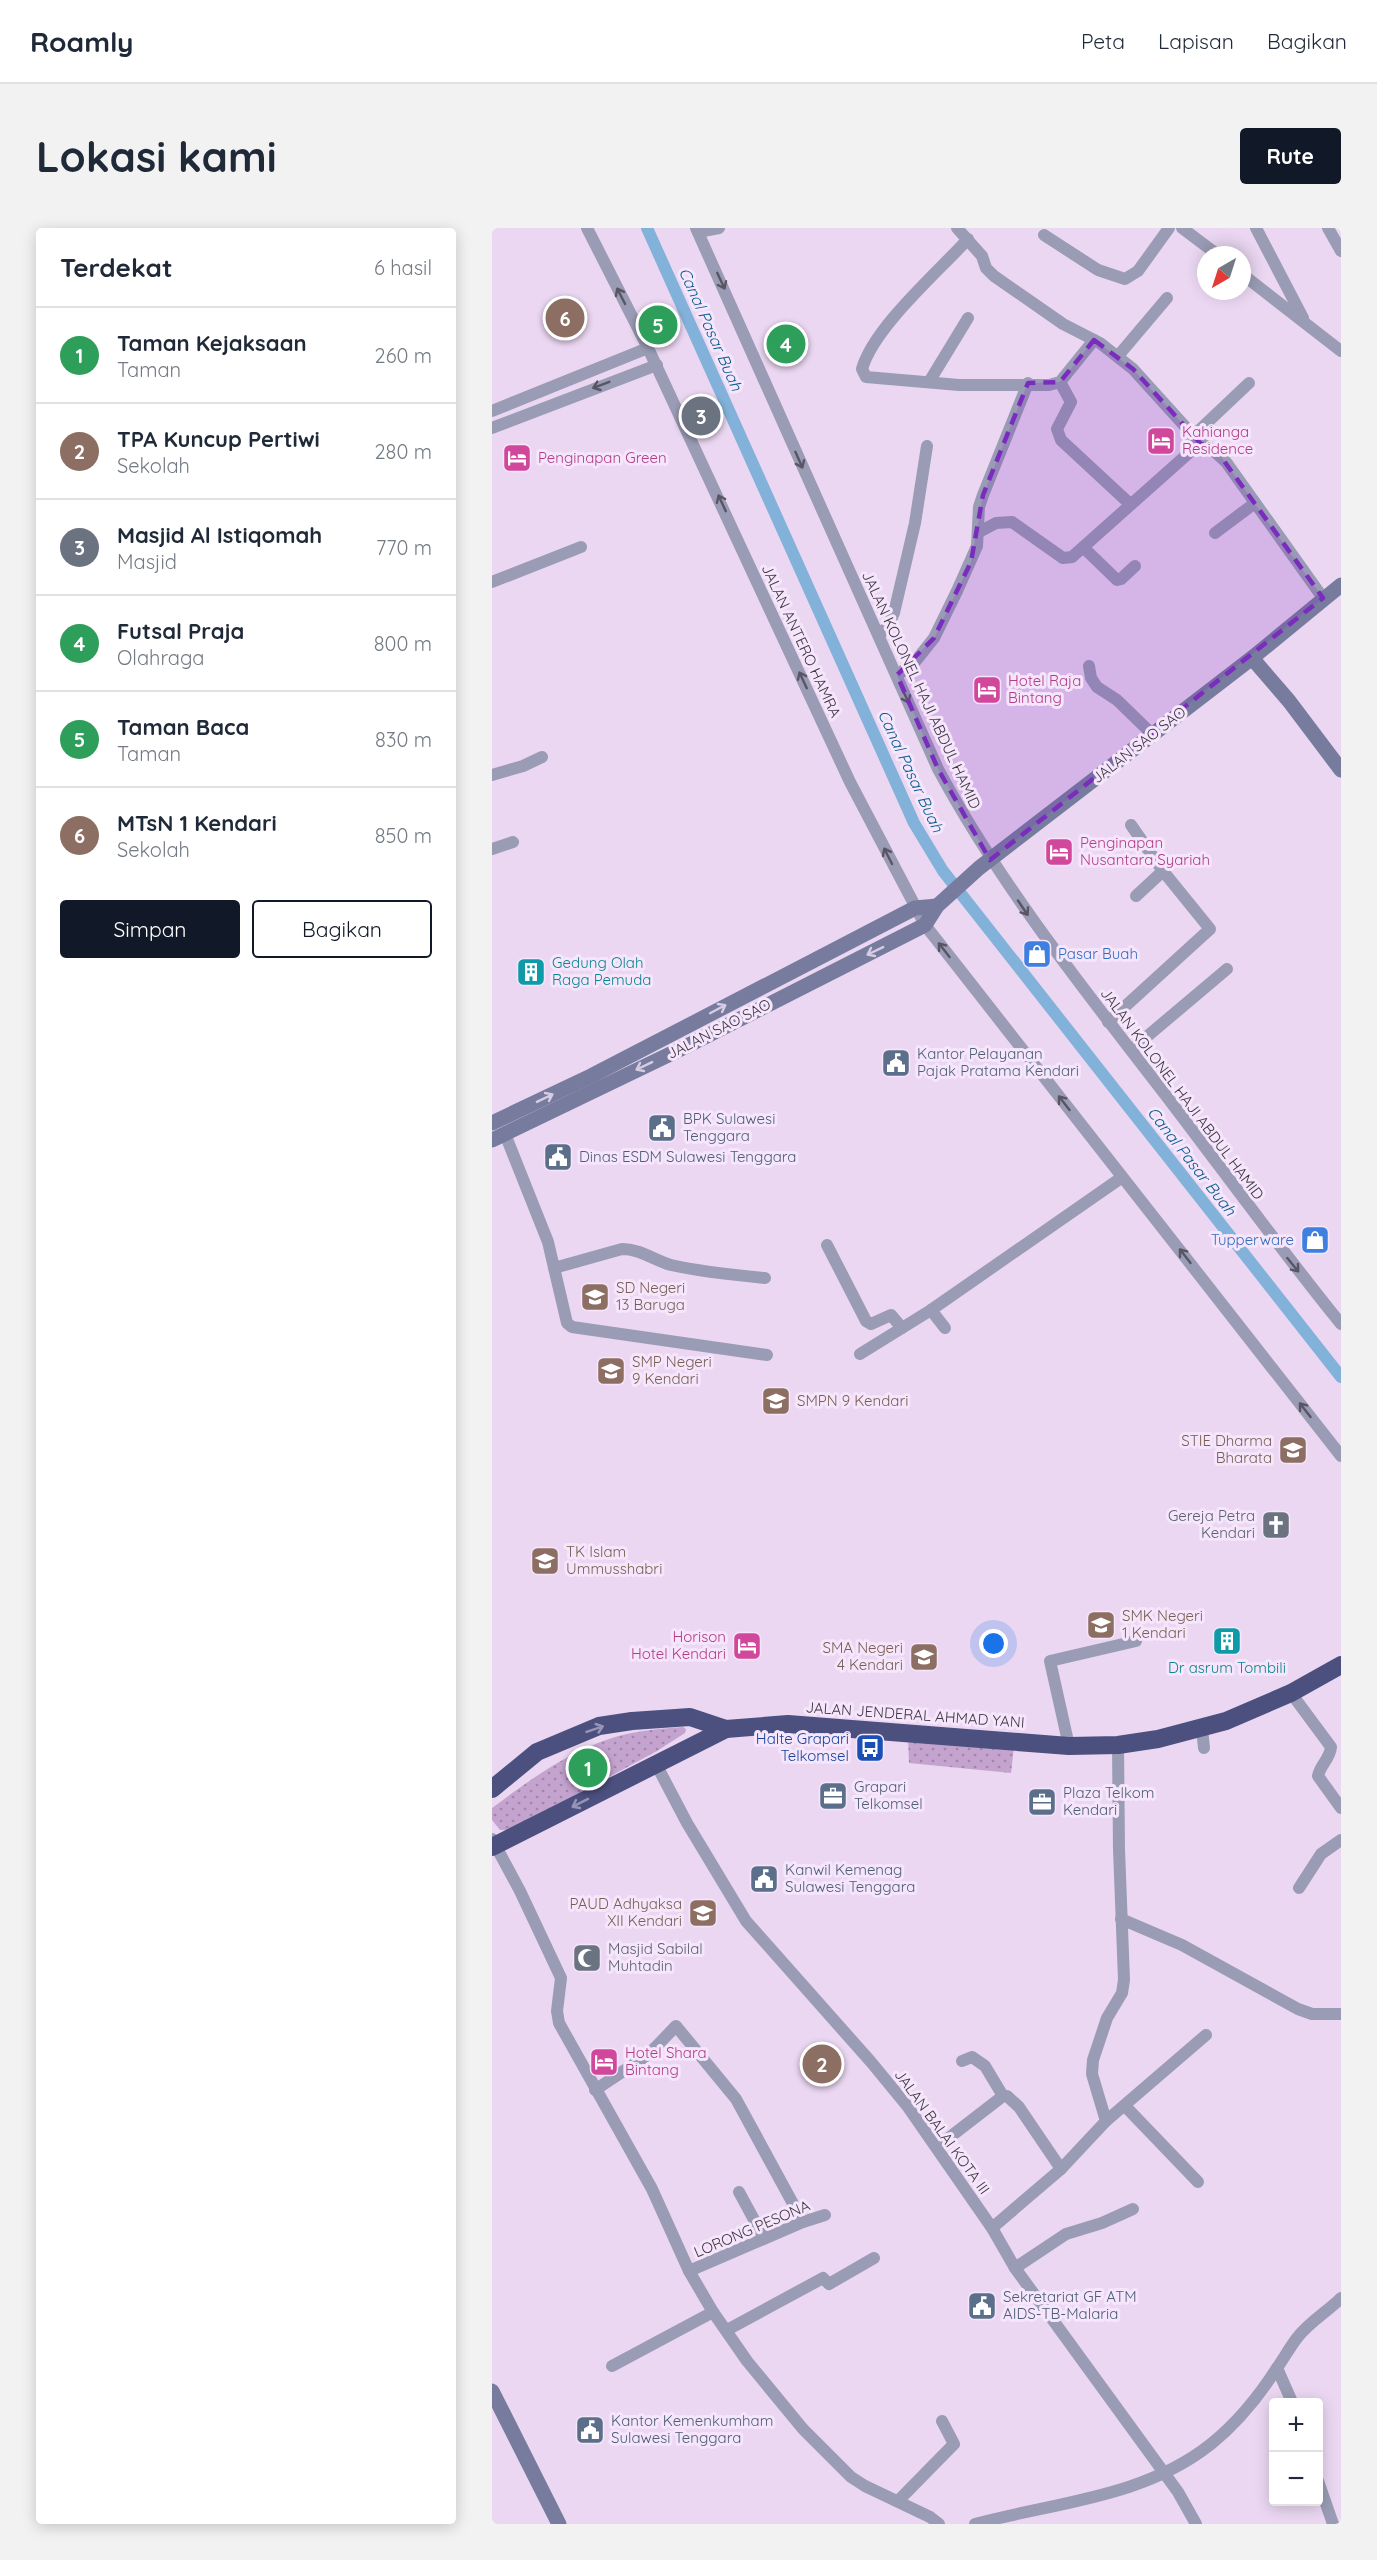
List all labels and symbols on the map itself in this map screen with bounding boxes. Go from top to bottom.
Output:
north arrow [1197,246,1251,300]
water label: Canal Pasar Buah [675,264,747,394]
one-way arrow [715,272,727,290]
one-way arrow [615,287,626,305]
pin: 6 [546,296,584,340]
pin: 5 [638,302,678,348]
pin: 4 [766,322,806,366]
one-way arrow [593,380,611,391]
pin: 3 [682,394,720,438]
place label: Kahianga Residence [1182,422,1253,458]
hotel icon: Kahianga Residence [1145,425,1177,457]
hotel icon: Penginapan Green [501,442,533,474]
place label: Penginapan Green [538,448,667,467]
one-way arrow [794,450,805,468]
one-way arrow [716,494,728,512]
street label: JALAN ANTERO HAMRA [758,561,845,721]
street label: JALAN KOLONEL HAJI ABDUL HAMID [858,568,985,812]
place label: Hotel Raja Bintang [1008,671,1081,707]
one-way arrow [796,672,808,690]
hotel icon: Hotel Raja Bintang [971,674,1003,706]
one-way arrow [900,685,912,703]
street label: JALAN SAO SAO [1088,702,1189,787]
water label: Canal Pasar Buah [874,707,948,836]
place label: Penginapan Nusantara Syariah [1080,833,1210,869]
hotel icon: Penginapan Nusantara Syariah [1043,836,1075,868]
one-way arrow [882,847,893,865]
one-way arrow [1017,899,1029,916]
shop icon: Pasar Buah [1021,938,1053,970]
one-way arrow [938,942,950,958]
place label: Pasar Buah [1058,944,1138,963]
one-way arrow [866,946,884,958]
place label: Gedung Olah Raga Pemuda [552,953,651,989]
building icon: Gedung Olah Raga Pemuda [515,956,547,988]
street label: JALAN KOLONEL HAJI ABDUL HAMID [1097,984,1268,1203]
street label: JALAN SAO SAO [664,994,774,1063]
one-way arrow [709,1003,727,1015]
place label: Kantor Pelayanan Pajak Pratama Kendari [917,1044,1079,1080]
public building icon: Kantor Pelayanan Pajak Pratama Kendari [880,1047,912,1079]
one-way arrow [635,1061,653,1073]
one-way arrow [535,1092,553,1104]
one-way arrow [1058,1095,1071,1111]
water label: Canal Pasar Buah [1143,1103,1241,1220]
place label: BPK Sulawesi Tenggara [683,1109,775,1145]
public building icon: BPK Sulawesi Tenggara [646,1112,678,1144]
public building icon: Dinas ESDM Sulawesi Tenggara [542,1141,574,1173]
place label: Dinas ESDM Sulawesi Tenggara [579,1147,796,1166]
shop icon: Tupperware [1299,1224,1331,1256]
place label: Tupperware [1211,1230,1294,1249]
one-way arrow [1178,1249,1191,1265]
one-way arrow [1286,1256,1299,1272]
place label: SD Negeri 13 Baruga [616,1278,685,1314]
school or university icon: SD Negeri 13 Baruga [579,1281,611,1313]
place label: SMP Negeri 9 Kendari [632,1352,712,1388]
school or university icon: SMP Negeri 9 Kendari [595,1355,627,1387]
school or university icon: SMPN 9 Kendari [760,1385,792,1417]
place label: SMPN 9 Kendari [797,1391,908,1410]
one-way arrow [1299,1402,1312,1418]
place label: STIE Dharma Bharata [1181,1431,1272,1467]
school or university icon: STIE Dharma Bharata [1277,1434,1309,1466]
place label: Gereja Petra Kendari [1168,1506,1255,1542]
church icon: Gereja Petra Kendari [1260,1509,1292,1541]
place label: TK Islam Ummusshabri [566,1542,662,1578]
school or university icon: TK Islam Ummusshabri [529,1545,561,1577]
place label: SMK Negeri 1 Kendari [1122,1606,1203,1642]
school or university icon: SMK Negeri 1 Kendari [1085,1609,1117,1641]
building icon: Dr asrum Tombili [1211,1625,1243,1657]
place label: Horison Hotel Kendari [631,1627,726,1663]
your location [979,1629,1008,1658]
hotel icon: Horison Hotel Kendari [731,1630,763,1662]
place label: SMA Negeri 4 Kendari [823,1638,903,1674]
school or university icon: SMA Negeri 4 Kendari [908,1641,940,1673]
place label: Dr asrum Tombili [1168,1658,1286,1677]
street label: JALAN JENDERAL AHMAD YANI [805,1697,1025,1732]
one-way arrow [586,1722,604,1733]
place label: Halte Grapari Telkomsel [756,1729,849,1765]
bus stop icon: Halte Grapari Telkomsel [854,1732,886,1764]
pin: 1 [568,1746,608,1790]
place label: Grapari Telkomsel [854,1777,923,1813]
office icon: Grapari Telkomsel [817,1780,849,1812]
place label: Plaza Telkom Kendari [1063,1783,1154,1819]
office icon: Plaza Telkom Kendari [1026,1786,1058,1818]
one-way arrow [571,1798,589,1810]
place label: Kanwil Kemenag Sulawesi Tenggara [785,1860,915,1896]
public building icon: Kanwil Kemenag Sulawesi Tenggara [748,1863,780,1895]
place label: PAUD Adhyaksa XII Kendari [569,1894,682,1930]
school or university icon: PAUD Adhyaksa XII Kendari [687,1897,719,1929]
place label: Masjid Sabilal Muhtadin [608,1939,703,1975]
mosque icon: Masjid Sabilal Muhtadin [571,1942,603,1974]
pin: 2 [802,2042,842,2086]
place label: Hotel Shara Bintang [625,2043,707,2079]
hotel icon: Hotel Shara Bintang [588,2046,620,2078]
street label: JALAN BALAI KOTA III [891,2065,994,2198]
street label: LORONG PESONA [691,2195,813,2262]
place label: Sekretariat GF ATM AIDS-TB-Malaria [1003,2287,1137,2323]
public building icon: Sekretariat GF ATM AIDS-TB-Malaria [966,2290,998,2322]
place label: Kantor Kemenkumham Sulawesi Tenggara [611,2411,773,2447]
public building icon: Kantor Kemenkumham Sulawesi Tenggara [574,2414,606,2446]

